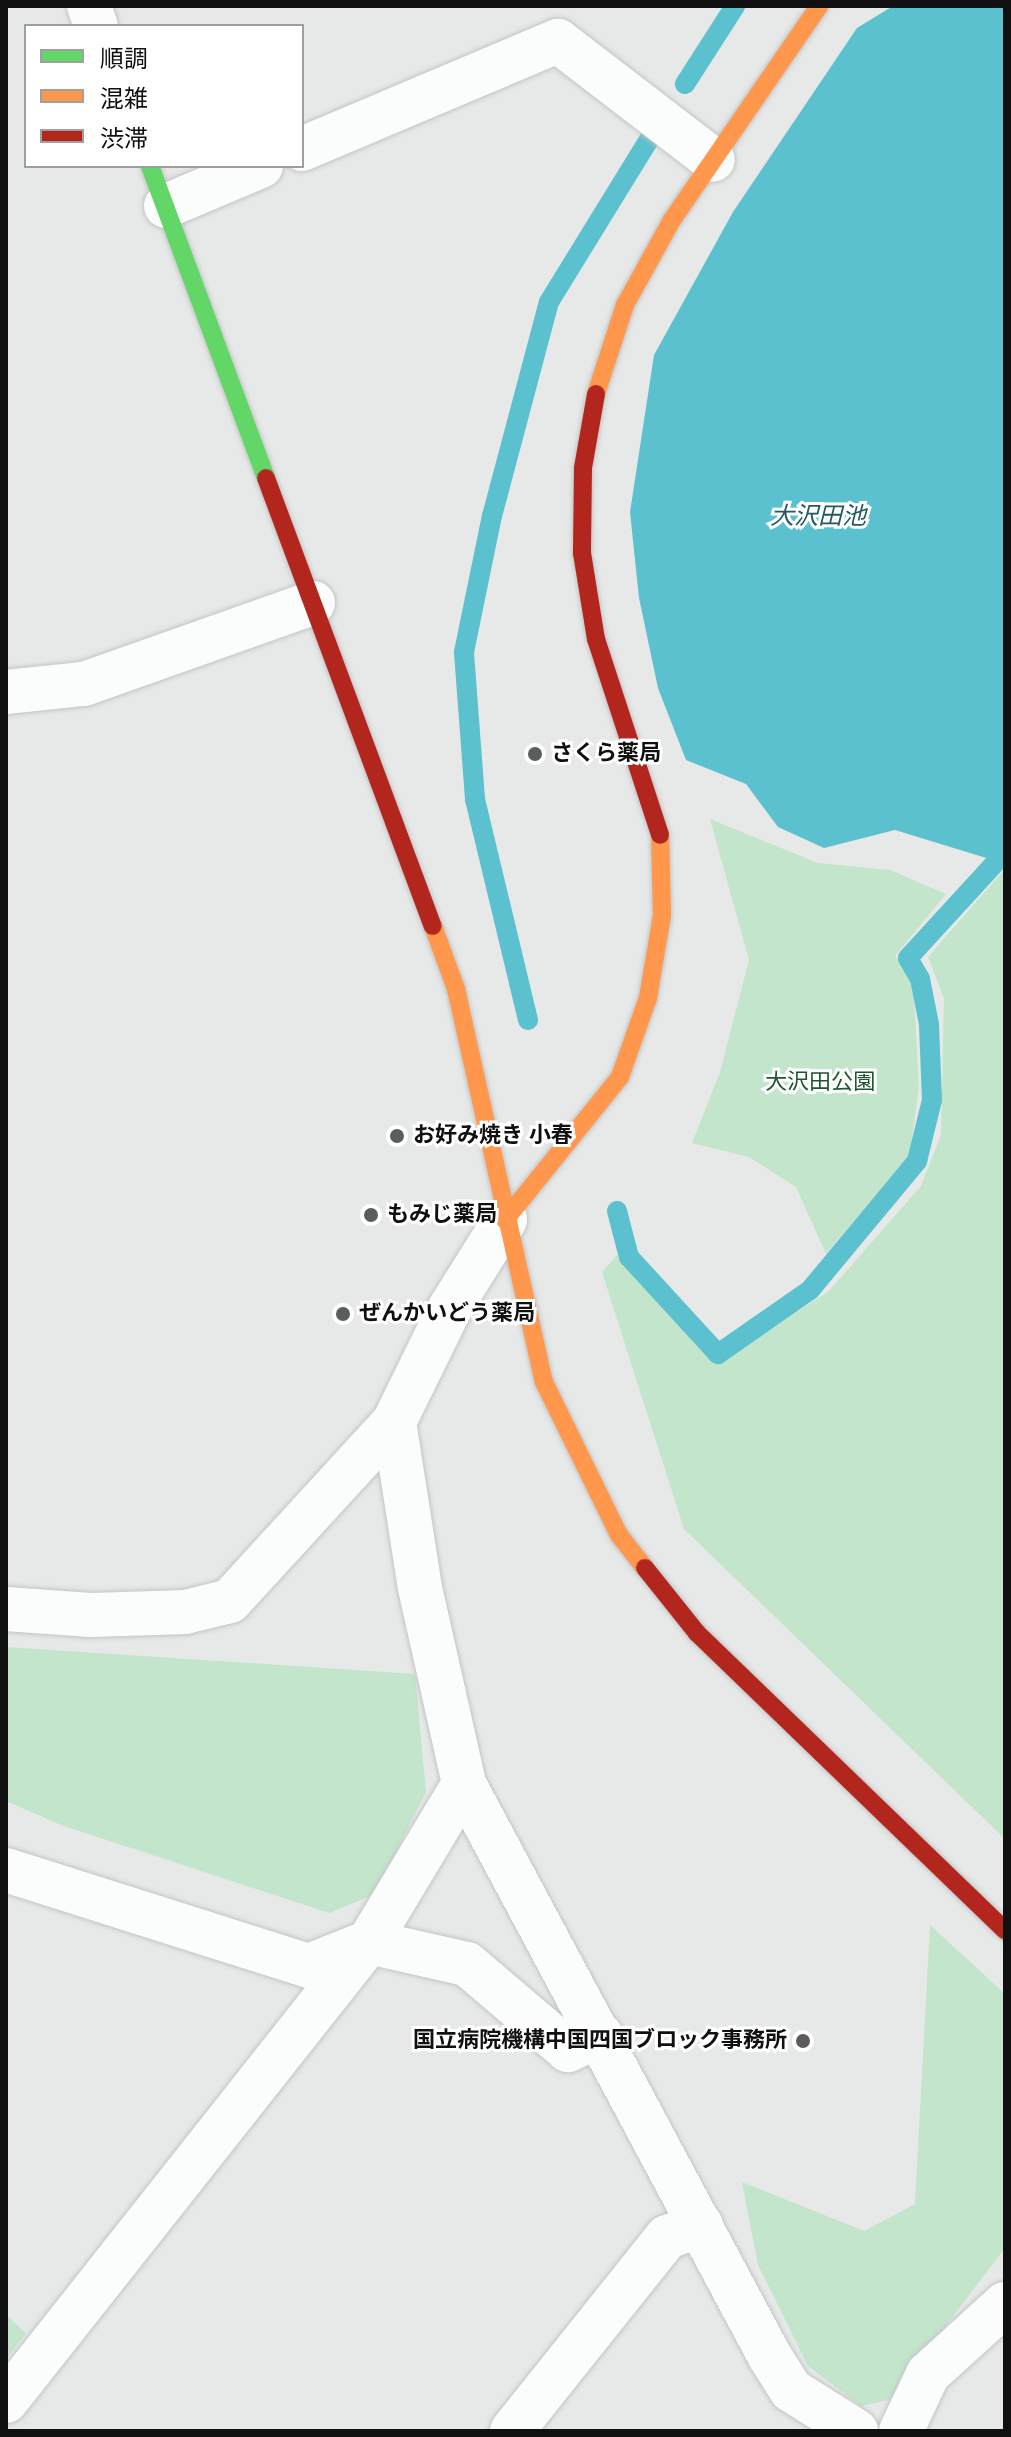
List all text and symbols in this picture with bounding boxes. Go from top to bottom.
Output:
legend [24,24,304,168]
text: 順調 [100,45,148,74]
text: 混雑 [100,85,148,114]
text: 渋滞 [100,125,148,154]
water label: 大沢田池 [770,503,866,531]
place label: さくら薬局 [551,741,661,767]
marker: さくら薬局 [526,745,544,763]
park label: 大沢田公園 [765,1070,875,1096]
place label: お好み焼き 小春 [413,1123,573,1149]
marker: お好み焼き 小春 [388,1127,406,1145]
place label: もみじ薬局 [387,1202,497,1228]
marker: もみじ薬局 [362,1206,380,1224]
place label: ぜんかいどう薬局 [359,1301,535,1327]
marker: ぜんかいどう薬局 [334,1305,352,1323]
place label: 国立病院機構中国四国ブロック事務所 [413,2028,787,2054]
marker: 国立病院機構中国四国ブロック事務所 [794,2032,812,2050]

